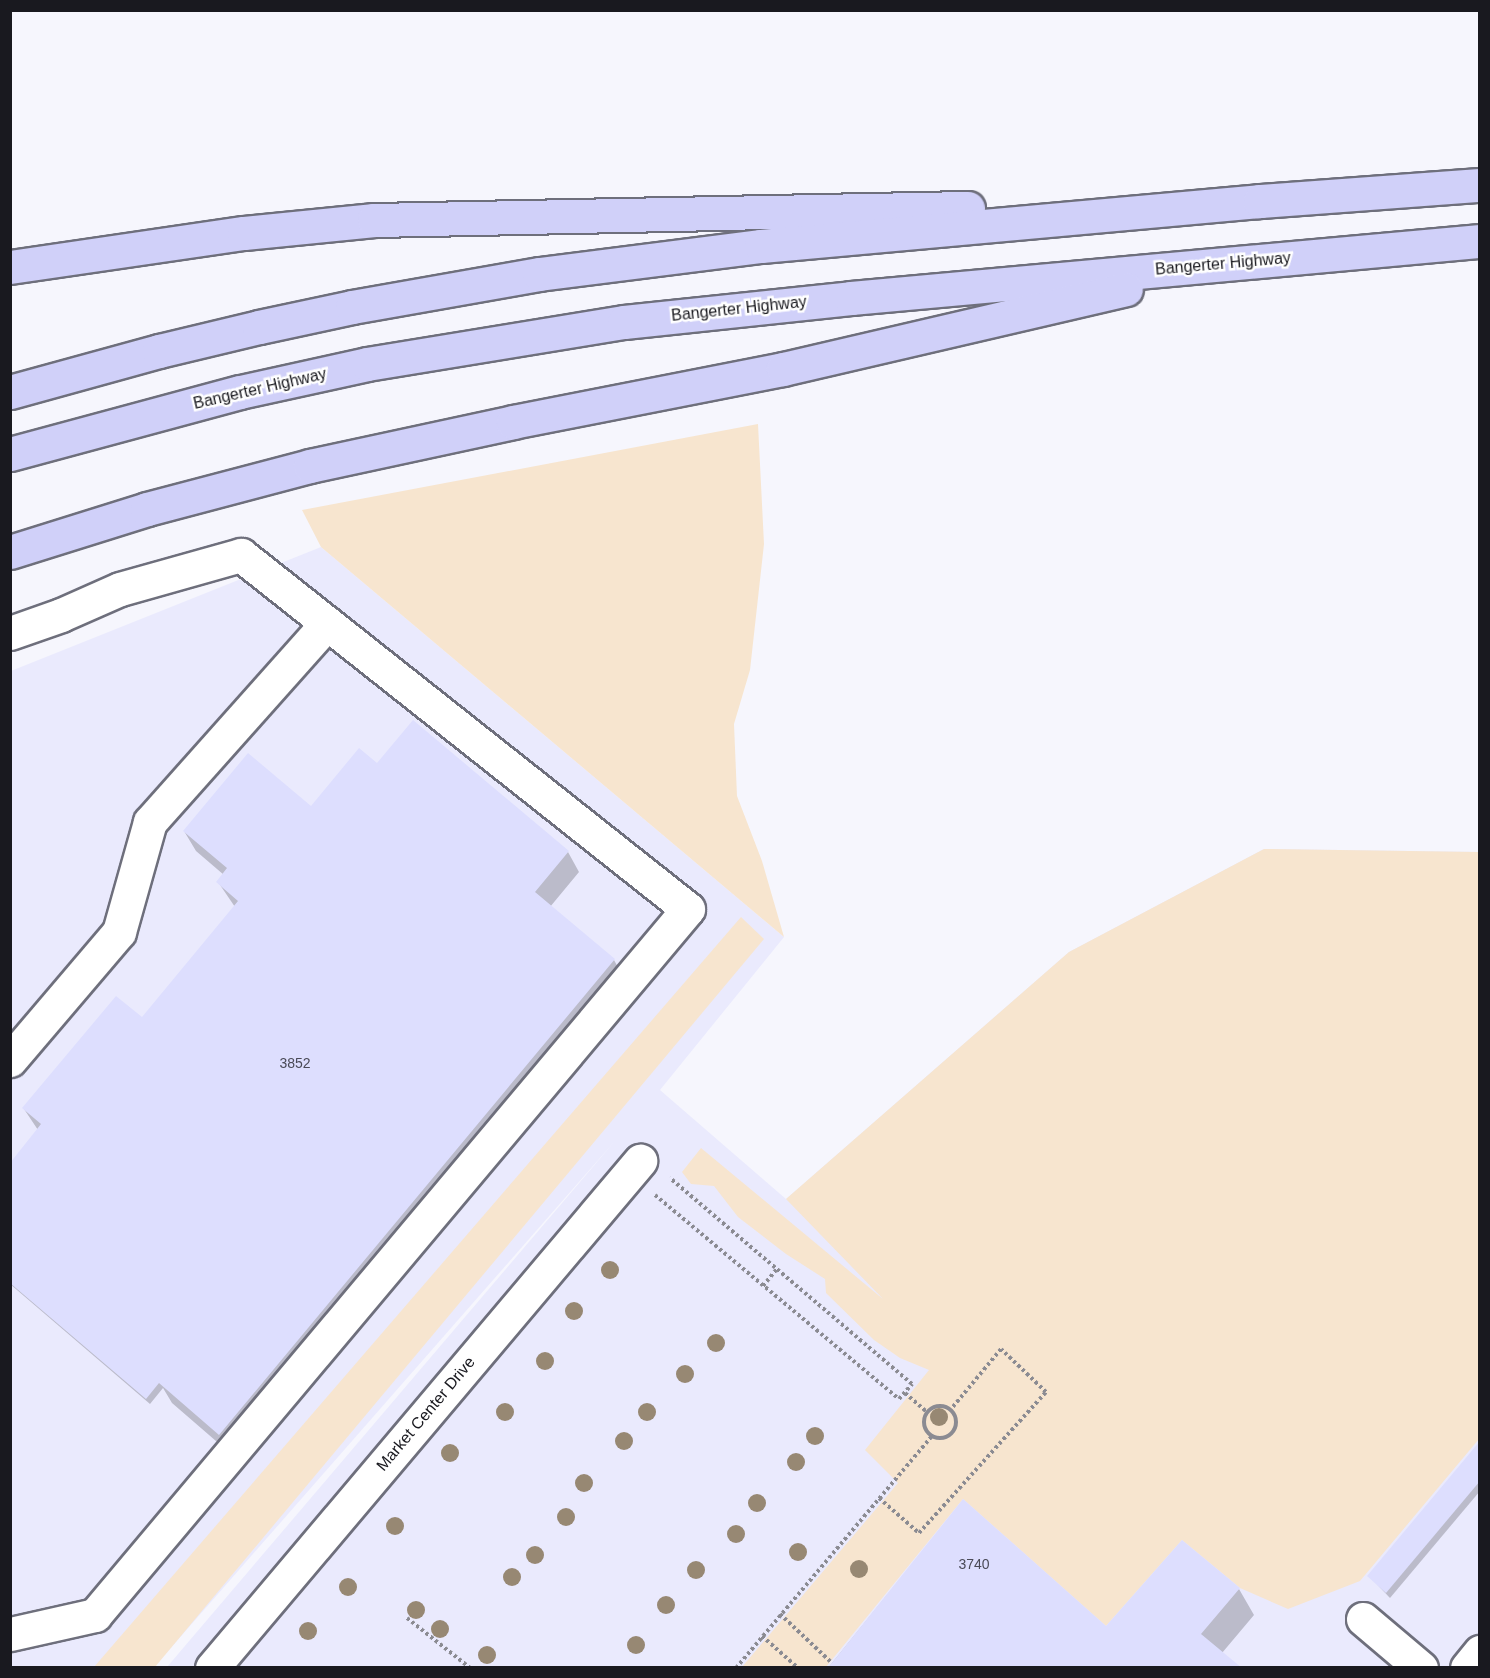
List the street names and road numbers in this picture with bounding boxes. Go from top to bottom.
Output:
street label: Bangerter Highway [1154,249,1292,279]
street label: Bangerter Highway [670,292,808,326]
street label: Bangerter Highway [192,364,328,414]
street label: Market Center Drive [373,1353,479,1475]

